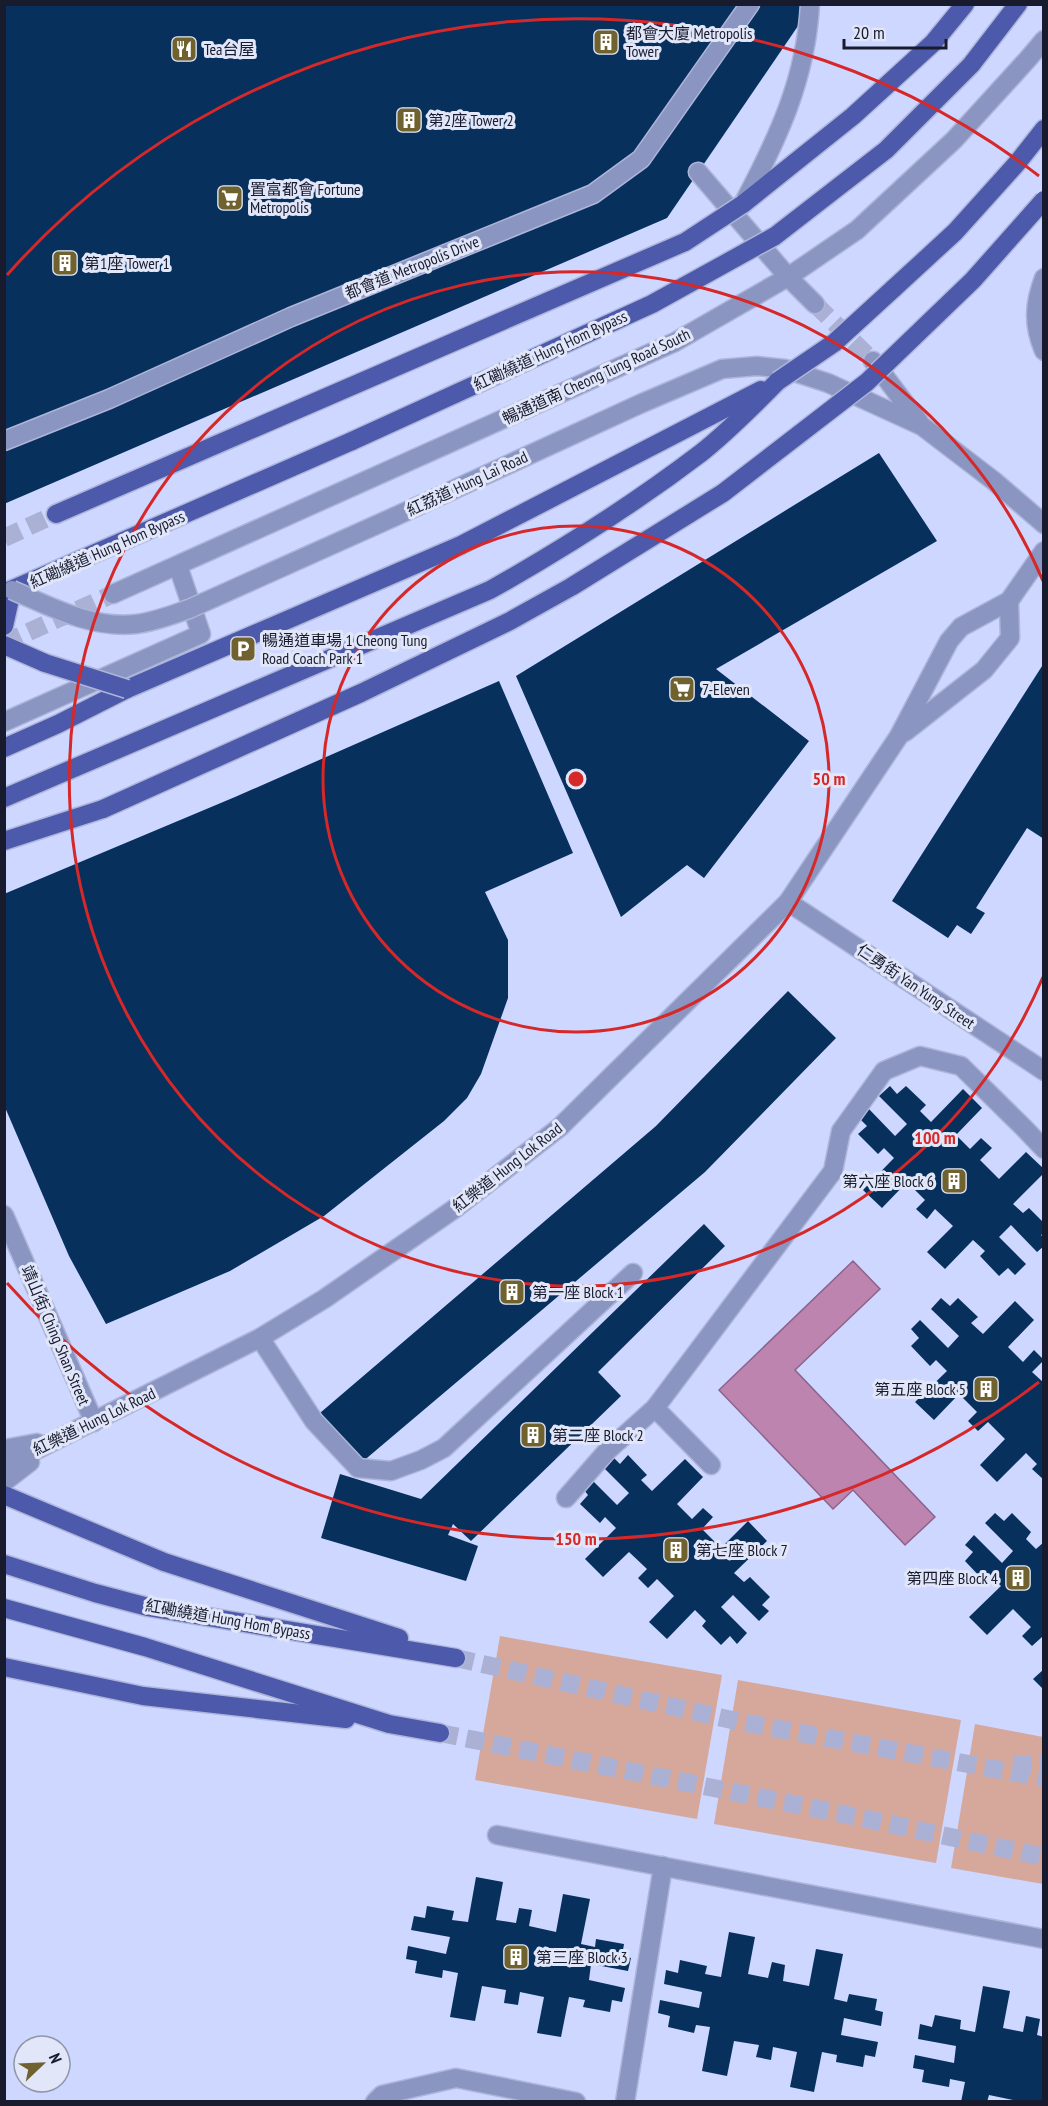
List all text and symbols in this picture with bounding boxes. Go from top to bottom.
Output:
scale bar [844,12,946,50]
text: 20 m [853,21,885,44]
place label: 都會大廈 Metropolis Tower [626,23,752,61]
building icon: 都會大廈 Metropolis Tower [591,27,621,57]
restaurant icon: Tea台屋 [169,34,199,64]
place label: Tea台屋 [204,39,255,59]
building icon: 第2座 Tower 2 [394,105,424,135]
place label: 第2座 Tower 2 [428,110,514,130]
place label: 置富都會 Fortune Metropolis [250,179,361,217]
supermarket icon: 置富都會 Fortune Metropolis [215,183,245,213]
street label: 都會道 Metropolis Drive [342,231,482,303]
building icon: 第1座 Tower 1 [50,248,80,278]
place label: 第1座 Tower 1 [84,253,170,273]
street label: 紅磡繞道 Hung Hom Bypass [470,306,630,394]
street label: 暢通道南 Cheong Tung Road South [499,324,693,428]
street label: 紅荔道 Hung Lai Road [403,446,531,520]
street label: 紅磡繞道 Hung Hom Bypass [27,506,187,592]
place label: 暢通道車場 1 Cheong Tung Road Coach Park 1 [262,630,427,668]
parking icon: 暢通道車場 1 Cheong Tung Road Coach Park 1 [228,634,258,664]
supermarket icon: 7-Eleven [667,674,697,704]
place label: 7-Eleven [702,679,750,699]
text: 50 m [813,767,845,790]
centre of rings [566,769,586,789]
street label: 仁勇街 Yan Yung Street [853,939,979,1033]
street label: 紅樂道 Hung Lok Road [448,1118,566,1216]
text: 100 m [914,1126,956,1149]
building icon: 第六座 Block 6 [939,1166,969,1196]
place label: 第六座 Block 6 [842,1171,934,1191]
street label: 靖山街 Ching Shan Street [17,1262,95,1409]
building icon: 第一座 Block 1 [497,1277,527,1307]
place label: 第一座 Block 1 [532,1282,624,1302]
building icon: 第五座 Block 5 [971,1374,1001,1404]
place label: 第五座 Block 5 [874,1379,966,1399]
street label: 紅樂道 Hung Lok Road [30,1383,158,1459]
building icon: 第二座 Block 2 [518,1420,548,1450]
place label: 第二座 Block 2 [552,1425,644,1445]
text: 150 m [555,1527,597,1550]
building icon: 第七座 Block 7 [661,1535,691,1565]
place label: 第七座 Block 7 [696,1540,788,1560]
building icon: 第四座 Block 4 [1003,1563,1033,1593]
place label: 第四座 Block 4 [906,1568,998,1588]
street label: 紅磡繞道 Hung Hom Bypass [144,1595,312,1643]
building icon: 第三座 Block 3 [501,1942,531,1972]
place label: 第三座 Block 3 [536,1947,628,1967]
north arrow [12,2034,72,2094]
text: N [45,2050,67,2066]

